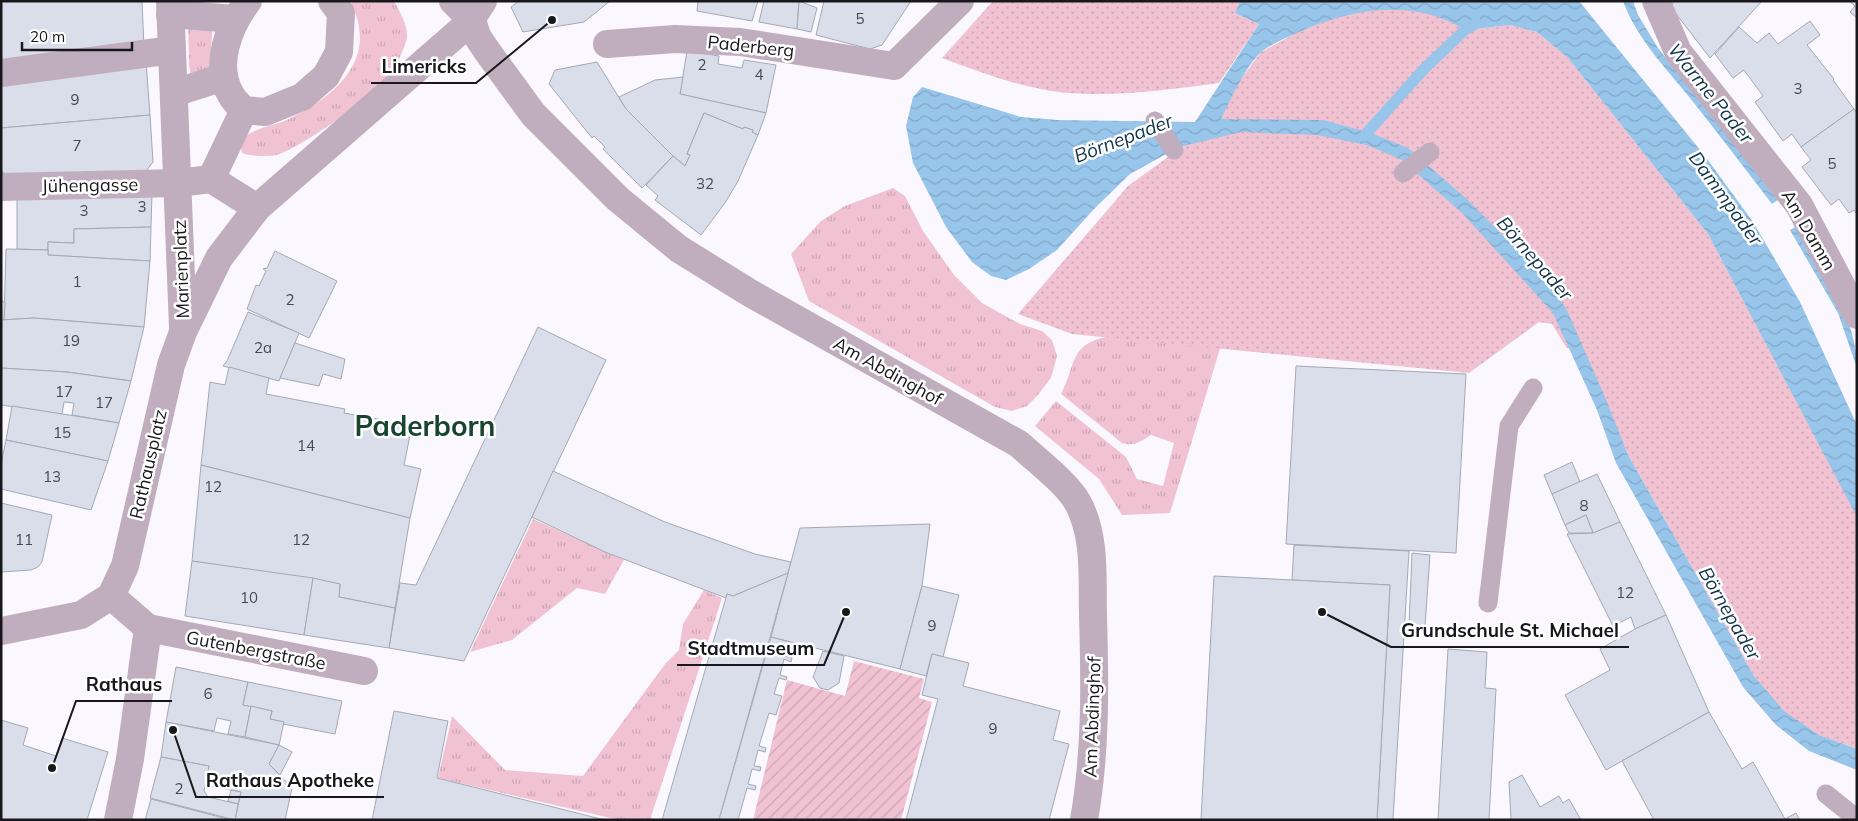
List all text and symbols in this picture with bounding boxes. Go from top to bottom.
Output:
house number: 5 [855,9,865,28]
scale bar [22,20,132,52]
text: 20 m [30,27,65,46]
street label: Paderberg [706,30,796,62]
water label: Warme Pader [1663,38,1759,149]
callout: Limericks [371,49,476,83]
text: Limericks [382,54,466,78]
house number: 2 [697,55,707,74]
house number: 4 [754,65,764,84]
house number: 3 [1793,79,1803,98]
house number: 9 [70,90,80,109]
water label: Börnepader [1070,108,1177,168]
house number: 7 [72,136,82,155]
water label: Dammpader [1684,146,1769,251]
house number: 5 [1827,154,1837,173]
street label: Jühengasse [42,173,138,197]
house number: 32 [696,174,714,193]
street label: Am Damm [1777,185,1841,275]
house number: 3 [137,197,147,216]
house number: 3 [79,201,89,220]
water label: Börnepader [1492,211,1579,306]
street label: Marienplatz [168,219,194,319]
house number: 1 [72,272,82,291]
house number: 2 [285,290,295,309]
house number: 19 [62,331,80,350]
street label: Am Abdinghof [829,332,947,411]
house number: 2a [254,338,272,357]
house number: 17 [55,382,73,401]
house number: 17 [95,393,113,412]
street label: Rathausplatz [124,407,172,521]
district label: Paderborn [355,408,495,443]
house number: 15 [53,423,71,442]
house number: 14 [297,436,315,455]
house number: 13 [43,467,61,486]
house number: 12 [204,477,222,496]
house number: 8 [1579,496,1589,515]
house number: 11 [15,530,33,549]
house number: 12 [292,530,310,549]
water label: Börnepader [1694,562,1767,665]
house number: 12 [1616,583,1634,602]
house number: 10 [240,588,258,607]
callout: Grundschule St. Michael [1391,613,1629,647]
house number: 9 [927,616,937,635]
text: Grundschule St. Michael [1401,618,1619,642]
street label: Gutenbergstraße [184,625,328,675]
callout: Stadtmuseum [677,631,824,665]
text: Stadtmuseum [688,636,814,660]
street label: Am Abdinghof [1078,655,1106,778]
callout: Rathaus [76,667,172,701]
text: Rathaus [86,672,162,696]
house number: 6 [203,684,213,703]
house number: 9 [988,719,998,738]
callout: Rathaus Apotheke [196,763,384,797]
text: Rathaus Apotheke [206,768,374,792]
house number: 2 [174,779,184,798]

